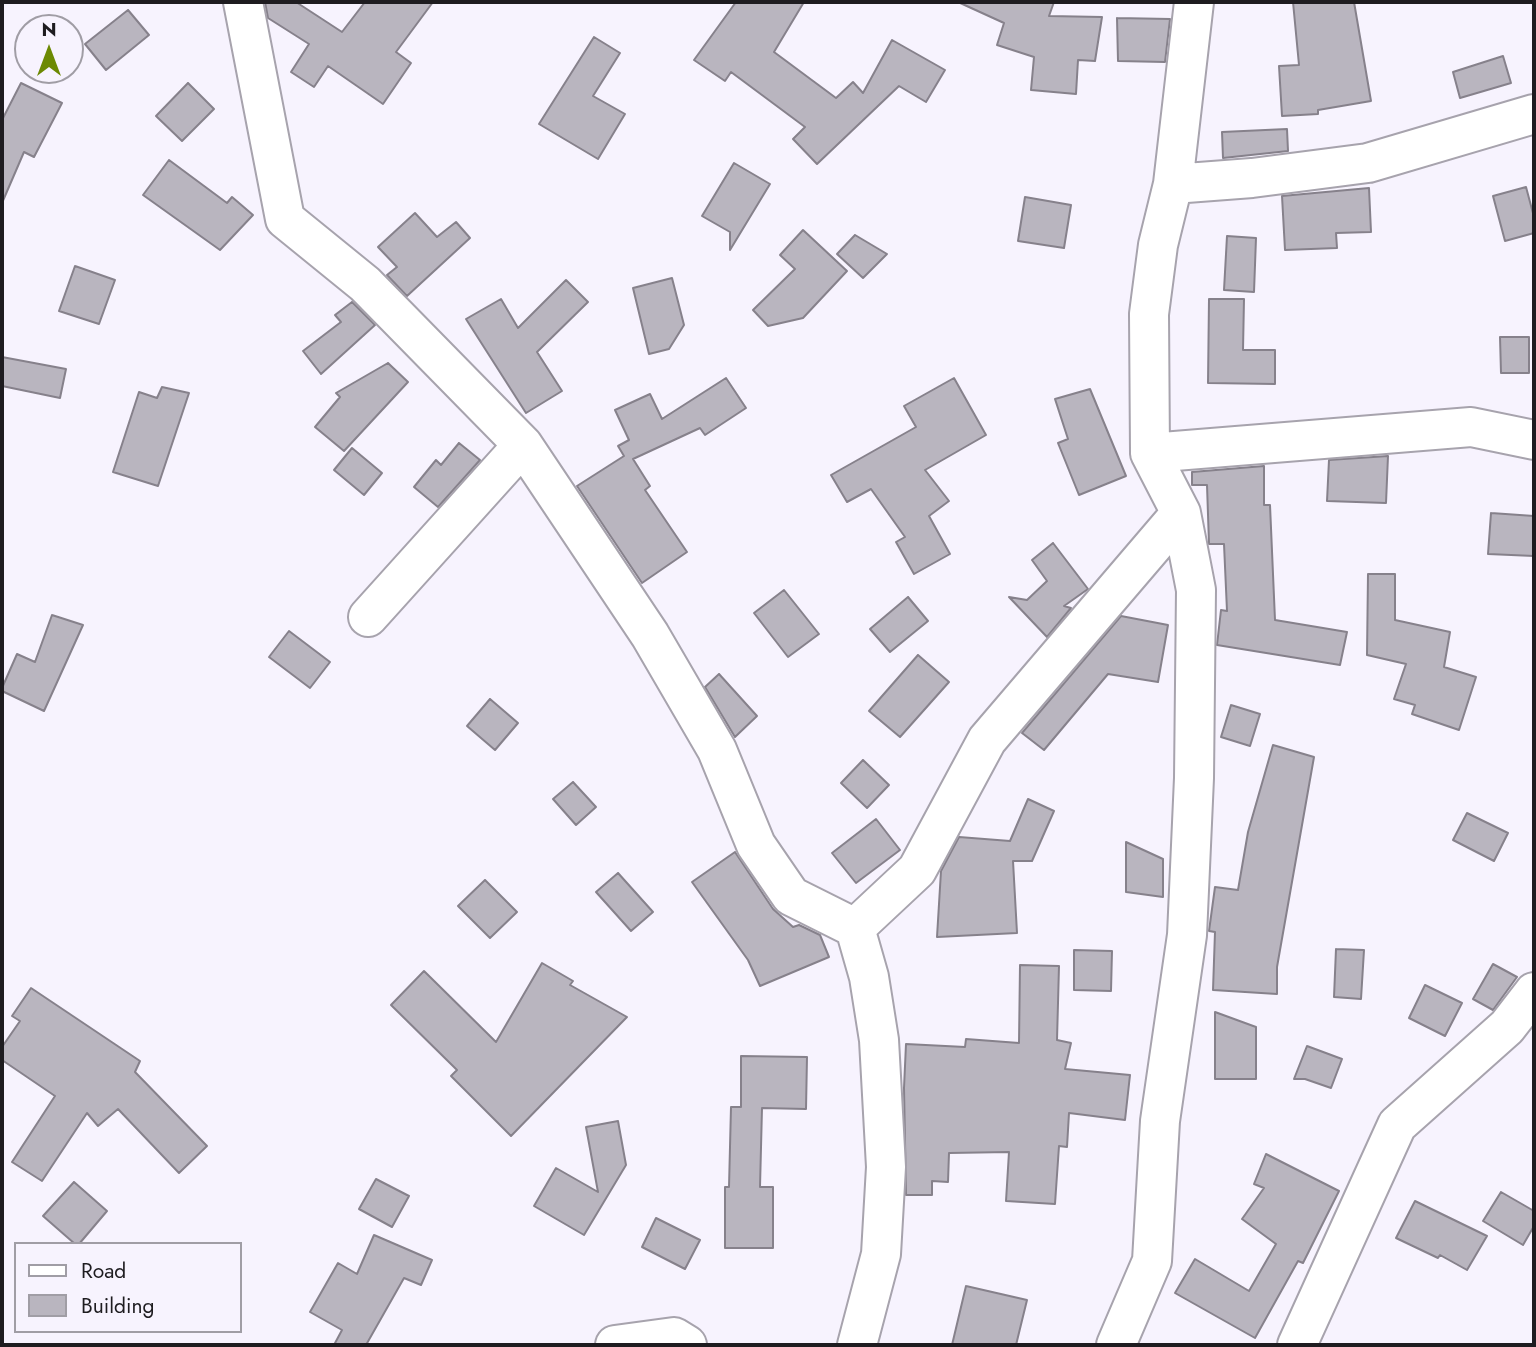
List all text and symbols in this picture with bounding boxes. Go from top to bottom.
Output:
north arrow [14,14,84,84]
text: N [41,16,57,43]
legend [14,1242,242,1333]
text: Road [81,1256,126,1286]
text: Building [81,1291,154,1321]

